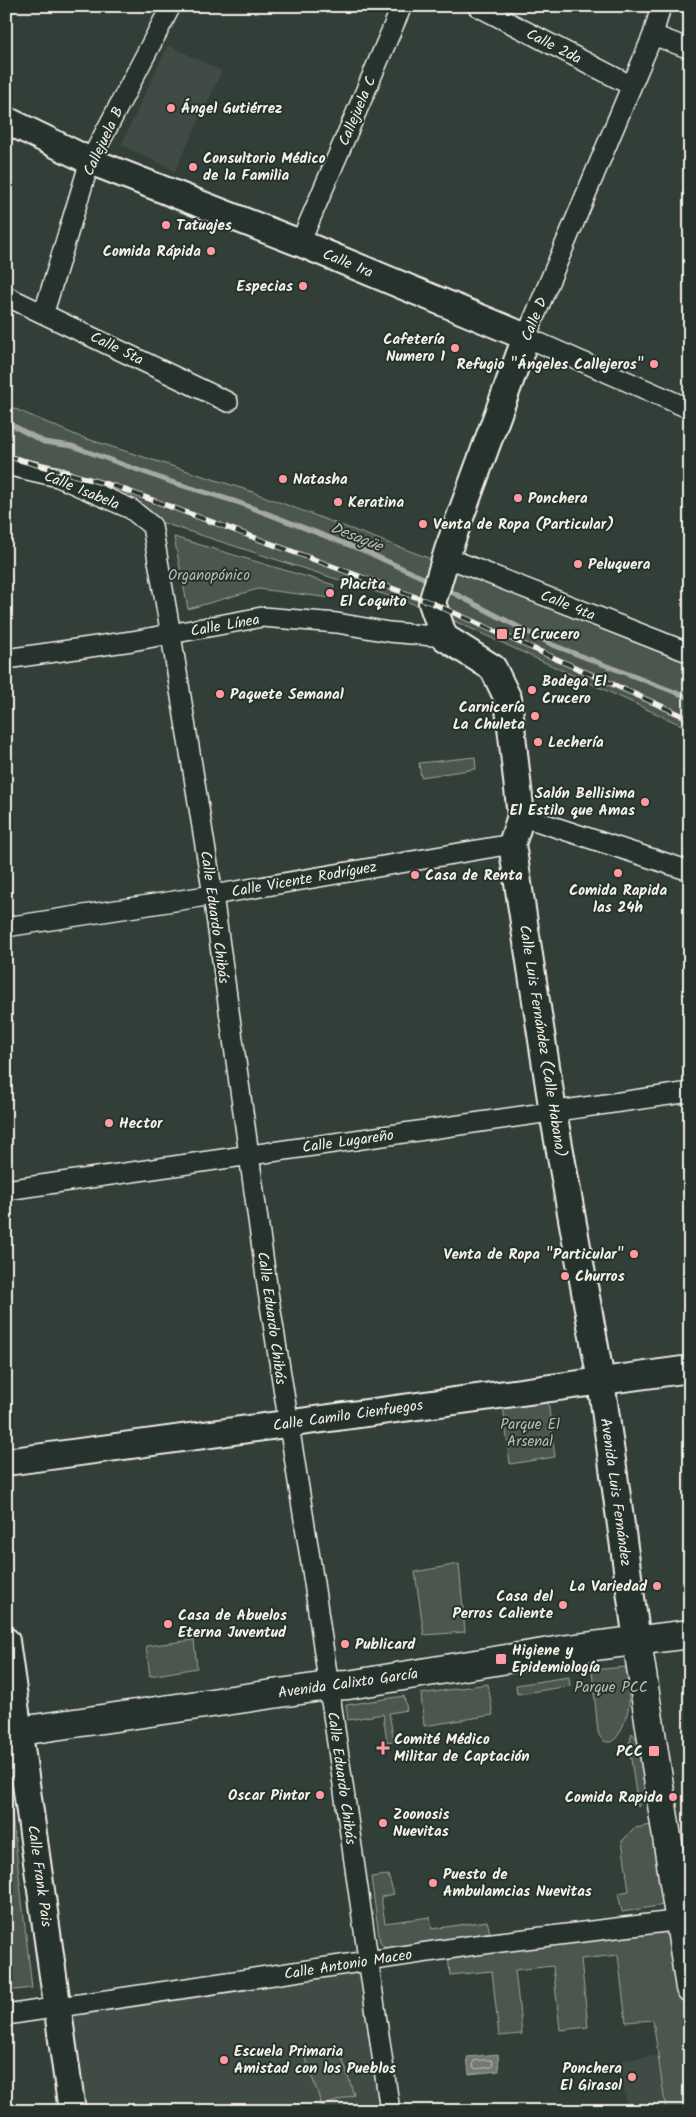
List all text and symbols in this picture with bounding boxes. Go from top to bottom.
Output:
street label: Calle 2da [522,23,585,71]
street label: Callejuela C [332,73,383,150]
place label: Ángel Gutiérrez [181,97,282,121]
marker: Ángel Gutiérrez [165,102,177,114]
street label: Callejuela B [77,103,130,180]
place label: Consultorio Médico de la Familia [203,147,326,188]
marker: Consultorio Médico de la Familia [187,161,199,173]
place label: Tatuajes [176,214,232,238]
marker: Tatuajes [160,219,172,231]
place label: Comida Rápida [103,240,201,264]
street label: Calle 1ra [319,243,377,285]
marker: Comida Rápida [205,245,217,257]
place label: Especias [236,275,293,299]
marker: Especias [297,280,309,292]
street label: Calle D [515,293,555,345]
street label: Calle 5ta [86,326,147,372]
place label: Cafetería Numero 1 [383,328,445,369]
marker: Cafetería Numero 1 [449,342,461,354]
place label: Refugio "Ángeles Callejeros" [456,353,644,377]
marker: Refugio "Ángeles Callejeros" [648,358,660,370]
street label: Calle Isabela [40,465,123,517]
place label: Natasha [293,468,348,492]
marker: Natasha [277,473,289,485]
place label: Ponchera [528,487,588,511]
place label: Keratina [348,491,404,515]
marker: Ponchera [512,492,524,504]
marker: Keratina [332,496,344,508]
place label: Venta de Ropa (Particular) [433,513,614,537]
water label: Desagüe [327,516,388,560]
marker: Venta de Ropa (Particular) [417,518,429,530]
place label: Peluquera [588,553,651,577]
marker: Peluquera [572,558,584,570]
park label: Organopónico [168,564,250,588]
place label: Placita El Coquito [340,573,407,614]
street label: Calle 4ta [537,584,599,628]
marker: Placita El Coquito [324,587,336,599]
street label: Calle Línea [189,608,262,644]
place label: El Crucero [513,623,580,647]
marker: El Crucero [495,627,509,641]
place label: Bodega El Crucero [542,670,607,711]
place label: Paquete Semanal [230,683,344,707]
marker: Bodega El Crucero [526,684,538,696]
marker: Paquete Semanal [214,688,226,700]
place label: Carnicería La Chuleta [453,696,525,737]
marker: Carnicería La Chuleta [529,710,541,722]
place label: Lechería [548,731,604,755]
marker: Lechería [532,736,544,748]
place label: Salón Bellisima El Estilo que Amas [510,782,635,823]
marker: Salón Bellisima El Estilo que Amas [639,796,651,808]
street label: Calle Eduardo Chibás [193,849,235,986]
street label: Calle Vicente Rodríguez [230,855,379,905]
place label: Casa de Renta [425,864,523,888]
marker: Comida Rapida las 24h [612,867,624,879]
marker: Casa de Renta [409,869,421,881]
place label: Comida Rapida las 24h [569,879,667,920]
street label: Calle Luis Fernández (Calle Habana) [512,923,572,1159]
place label: Hector [119,1112,163,1136]
marker: Hector [103,1117,115,1129]
street label: Calle Lugareño [301,1124,396,1160]
place label: Venta de Ropa "Particular" [443,1243,624,1267]
marker: Venta de Ropa "Particular" [628,1248,640,1260]
street label: Calle Eduardo Chibás [250,1250,292,1387]
place label: Churros [575,1265,625,1289]
marker: Churros [559,1270,571,1282]
street label: Calle Camilo Cienfuegos [272,1393,425,1438]
park label: Parque El Arsenal [500,1413,560,1454]
street label: Avenida Luis Fernández [593,1417,637,1568]
place label: La Variedad [569,1575,648,1599]
marker: La Variedad [651,1580,663,1592]
place label: Casa del Perros Caliente [452,1585,554,1626]
marker: Casa del Perros Caliente [557,1599,569,1611]
place label: Casa de Abuelos Eterna Juventud [178,1604,287,1645]
marker: Casa de Abuelos Eterna Juventud [162,1618,174,1630]
place label: Publicard [355,1633,416,1657]
marker: Publicard [339,1638,351,1650]
place label: Higiene y Epidemiología [512,1639,601,1680]
marker: Higiene y Epidemiología [494,1652,508,1666]
street label: Avenida Calixto García [277,1662,420,1706]
park label: Parque PCC [574,1676,648,1700]
street label: Calle Eduardo Chibás [320,1710,362,1847]
place label: Comité Médico Militar de Captación [394,1728,530,1769]
place label: PCC [616,1740,643,1764]
marker: Comité Médico Militar de Captación [376,1741,390,1755]
marker: PCC [647,1744,661,1758]
place label: Oscar Pintor [228,1784,311,1808]
place label: Comida Rapida [565,1786,663,1810]
marker: Oscar Pintor [314,1789,326,1801]
marker: Comida Rapida [667,1791,679,1803]
place label: Zoonosis Nuevitas [393,1803,449,1844]
marker: Zoonosis Nuevitas [377,1817,389,1829]
street label: Calle Frank Pais [20,1824,58,1929]
place label: Puesto de Ambulamcias Nuevitas [443,1863,592,1904]
marker: Puesto de Ambulamcias Nuevitas [427,1877,439,1889]
street label: Calle Antonio Maceo [282,1943,414,1987]
place label: Escuela Primaria Amistad con los Pueblos [234,2040,396,2081]
marker: Escuela Primaria Amistad con los Pueblos [218,2054,230,2066]
place label: Ponchera El Girasol [560,2057,622,2098]
marker: Ponchera El Girasol [626,2071,638,2083]

